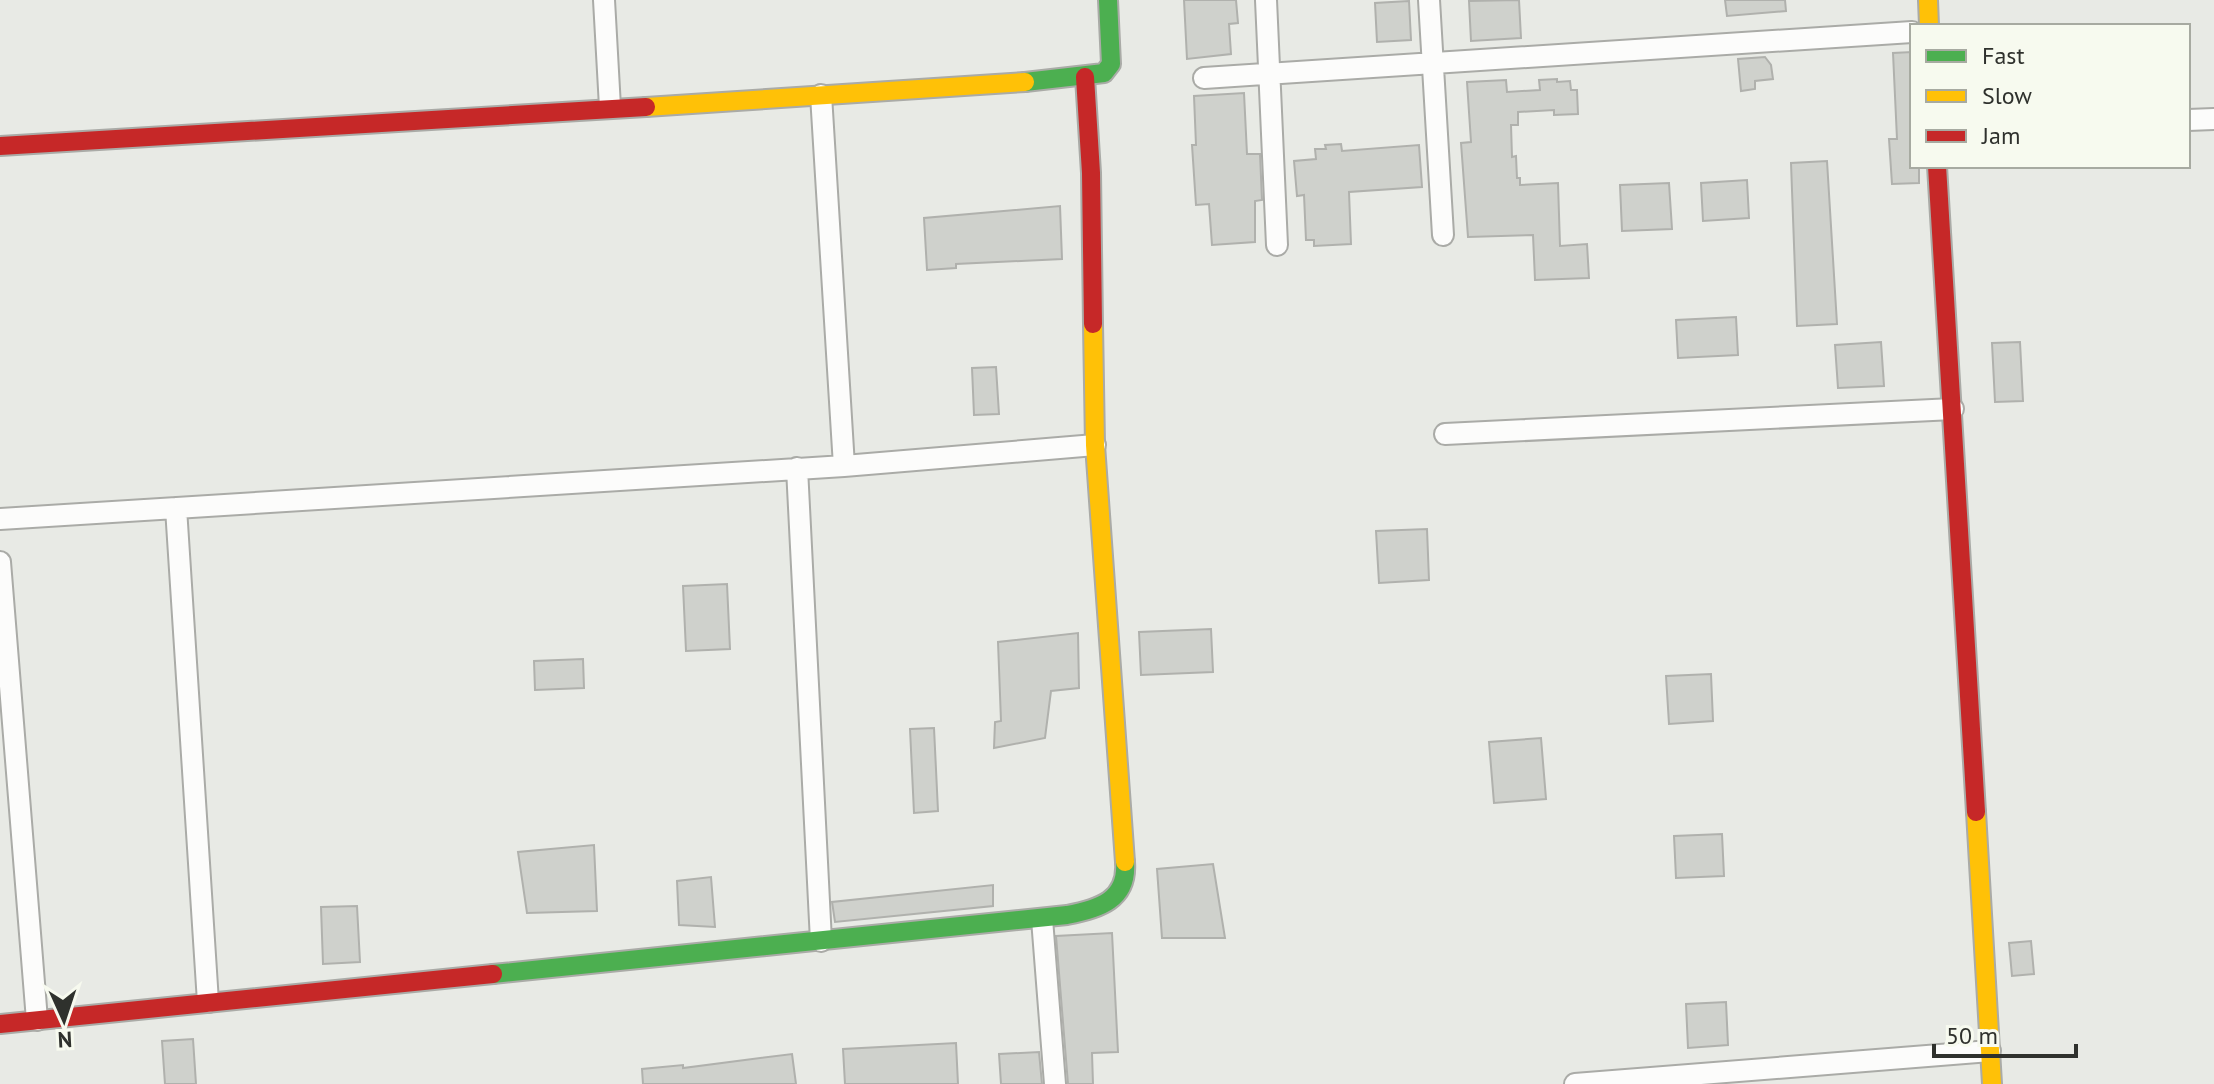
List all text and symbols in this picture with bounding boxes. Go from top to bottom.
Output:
legend [1910,24,2190,168]
text: Fast [1982,40,2025,71]
text: Slow [1982,80,2032,111]
text: Jam [1981,120,2020,151]
north arrow [24,980,104,1060]
scale bar [1934,1008,2076,1058]
text: 50 m [1946,1020,1998,1051]
text: N [57,1026,73,1054]

